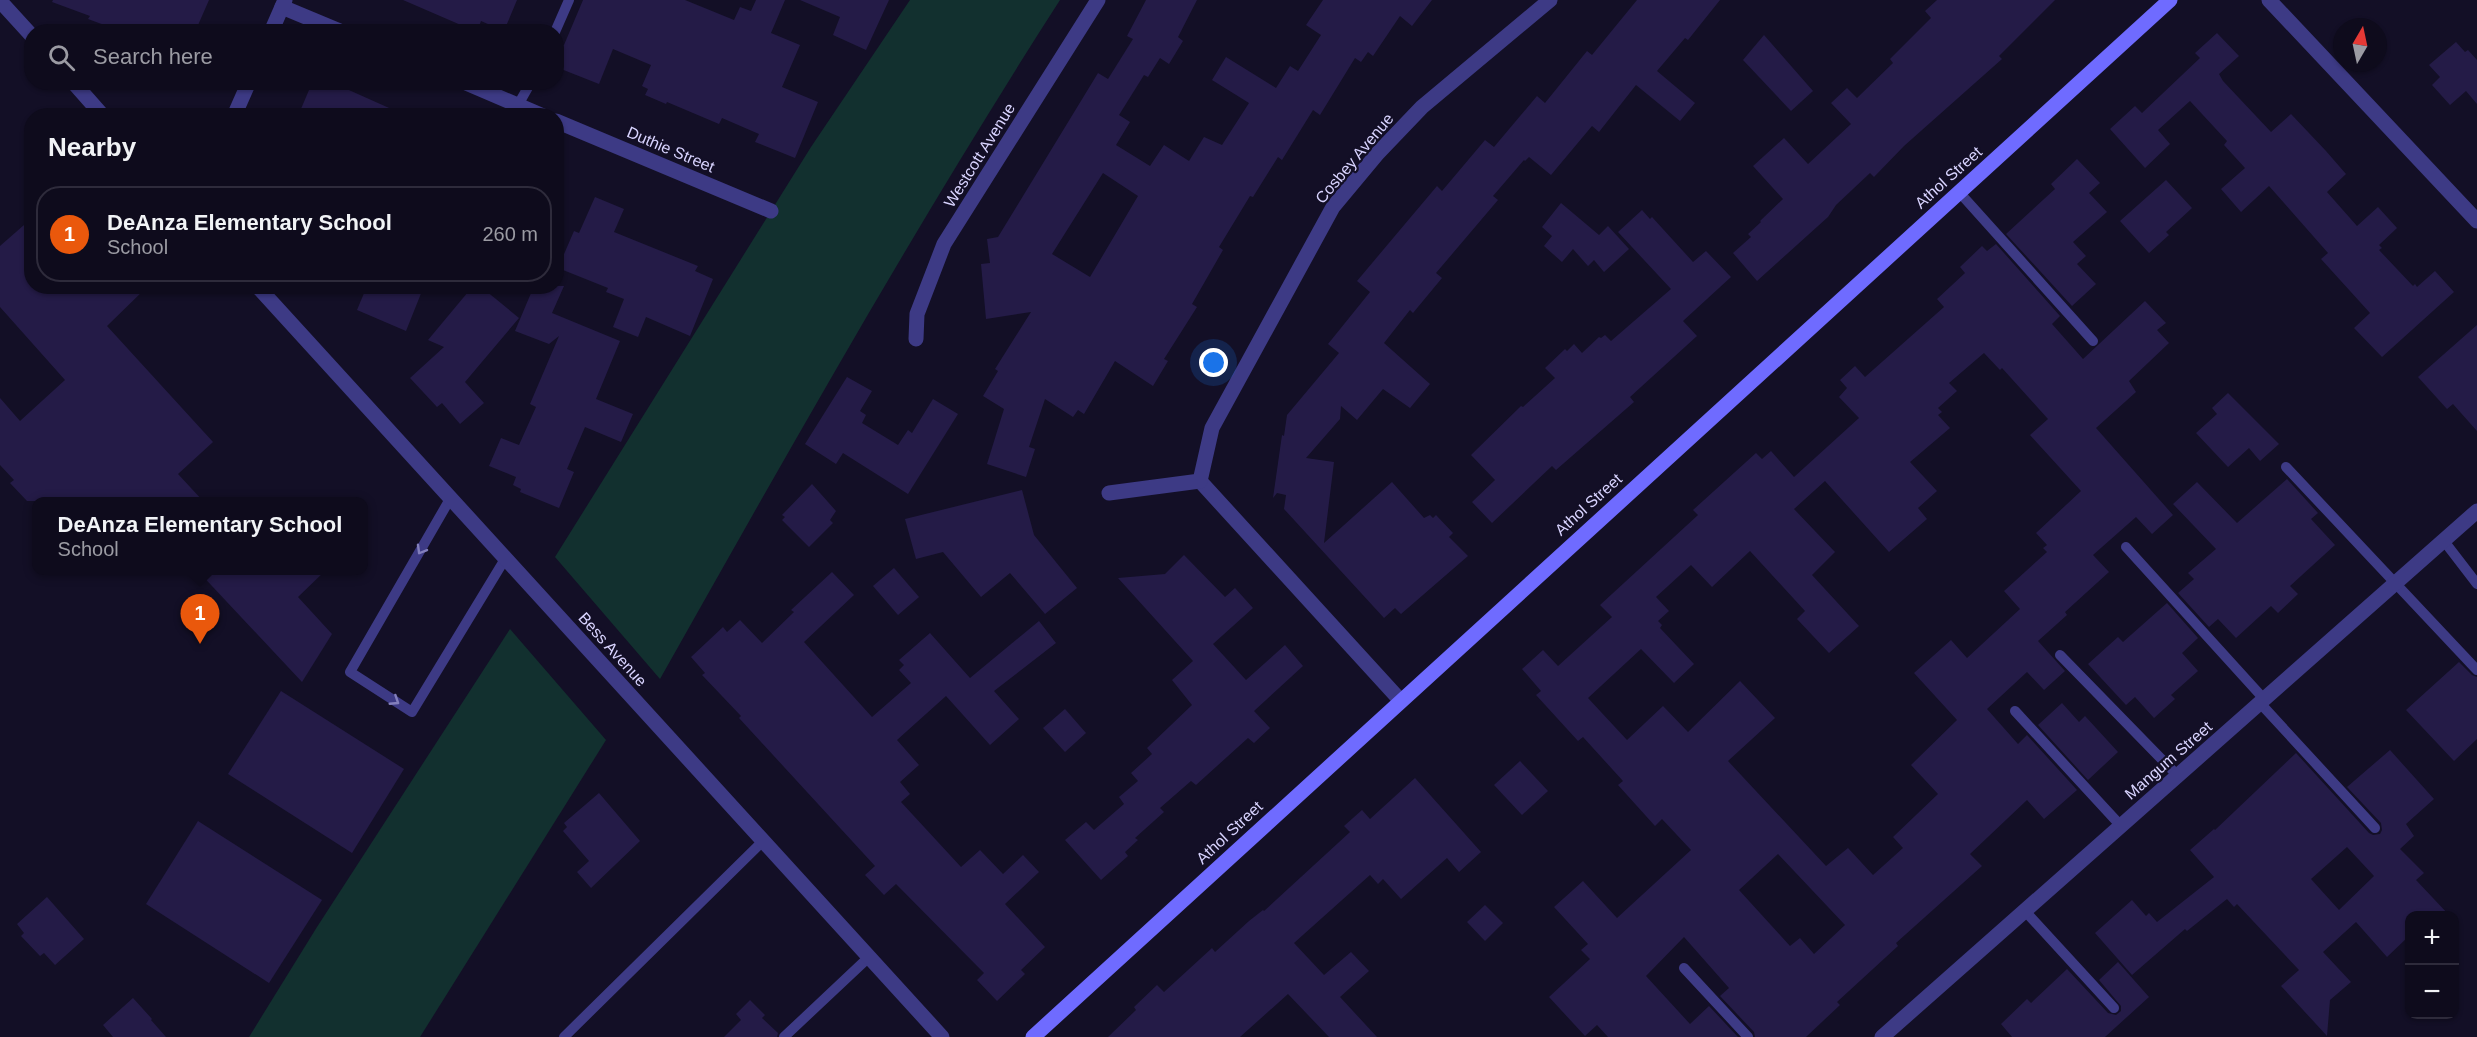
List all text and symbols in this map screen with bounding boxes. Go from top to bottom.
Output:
north arrow [2333,18,2387,72]
search box [24,24,564,90]
icon: search [45,41,78,74]
text: Search here [93,44,213,69]
street label: Westcott Avenue [941,100,1018,210]
street label: Cosbey Avenue [1312,110,1397,207]
street label: Duthie Street [625,123,718,176]
text: Nearby [48,132,136,162]
street label: Athol Street [1912,143,1985,212]
text: DeAnza Elementary School [107,210,392,235]
text: 1 [64,223,75,245]
text: 260 m [482,223,538,245]
text: School [107,236,168,258]
your location [1199,348,1228,377]
street label: Athol Street [1552,470,1625,539]
popup [32,497,368,575]
text: DeAnza Elementary School [58,512,342,537]
text: School [58,538,119,560]
one-way arrow [417,544,429,554]
pin: 1 [180,594,220,644]
street label: Bess Avenue [575,609,650,690]
one-way arrow [389,693,399,705]
street label: Mangum Street [2121,718,2216,803]
street label: Athol Street [1193,797,1266,867]
map controls [2405,911,2459,1019]
button: + [2405,911,2459,965]
button: − [2405,965,2459,1019]

